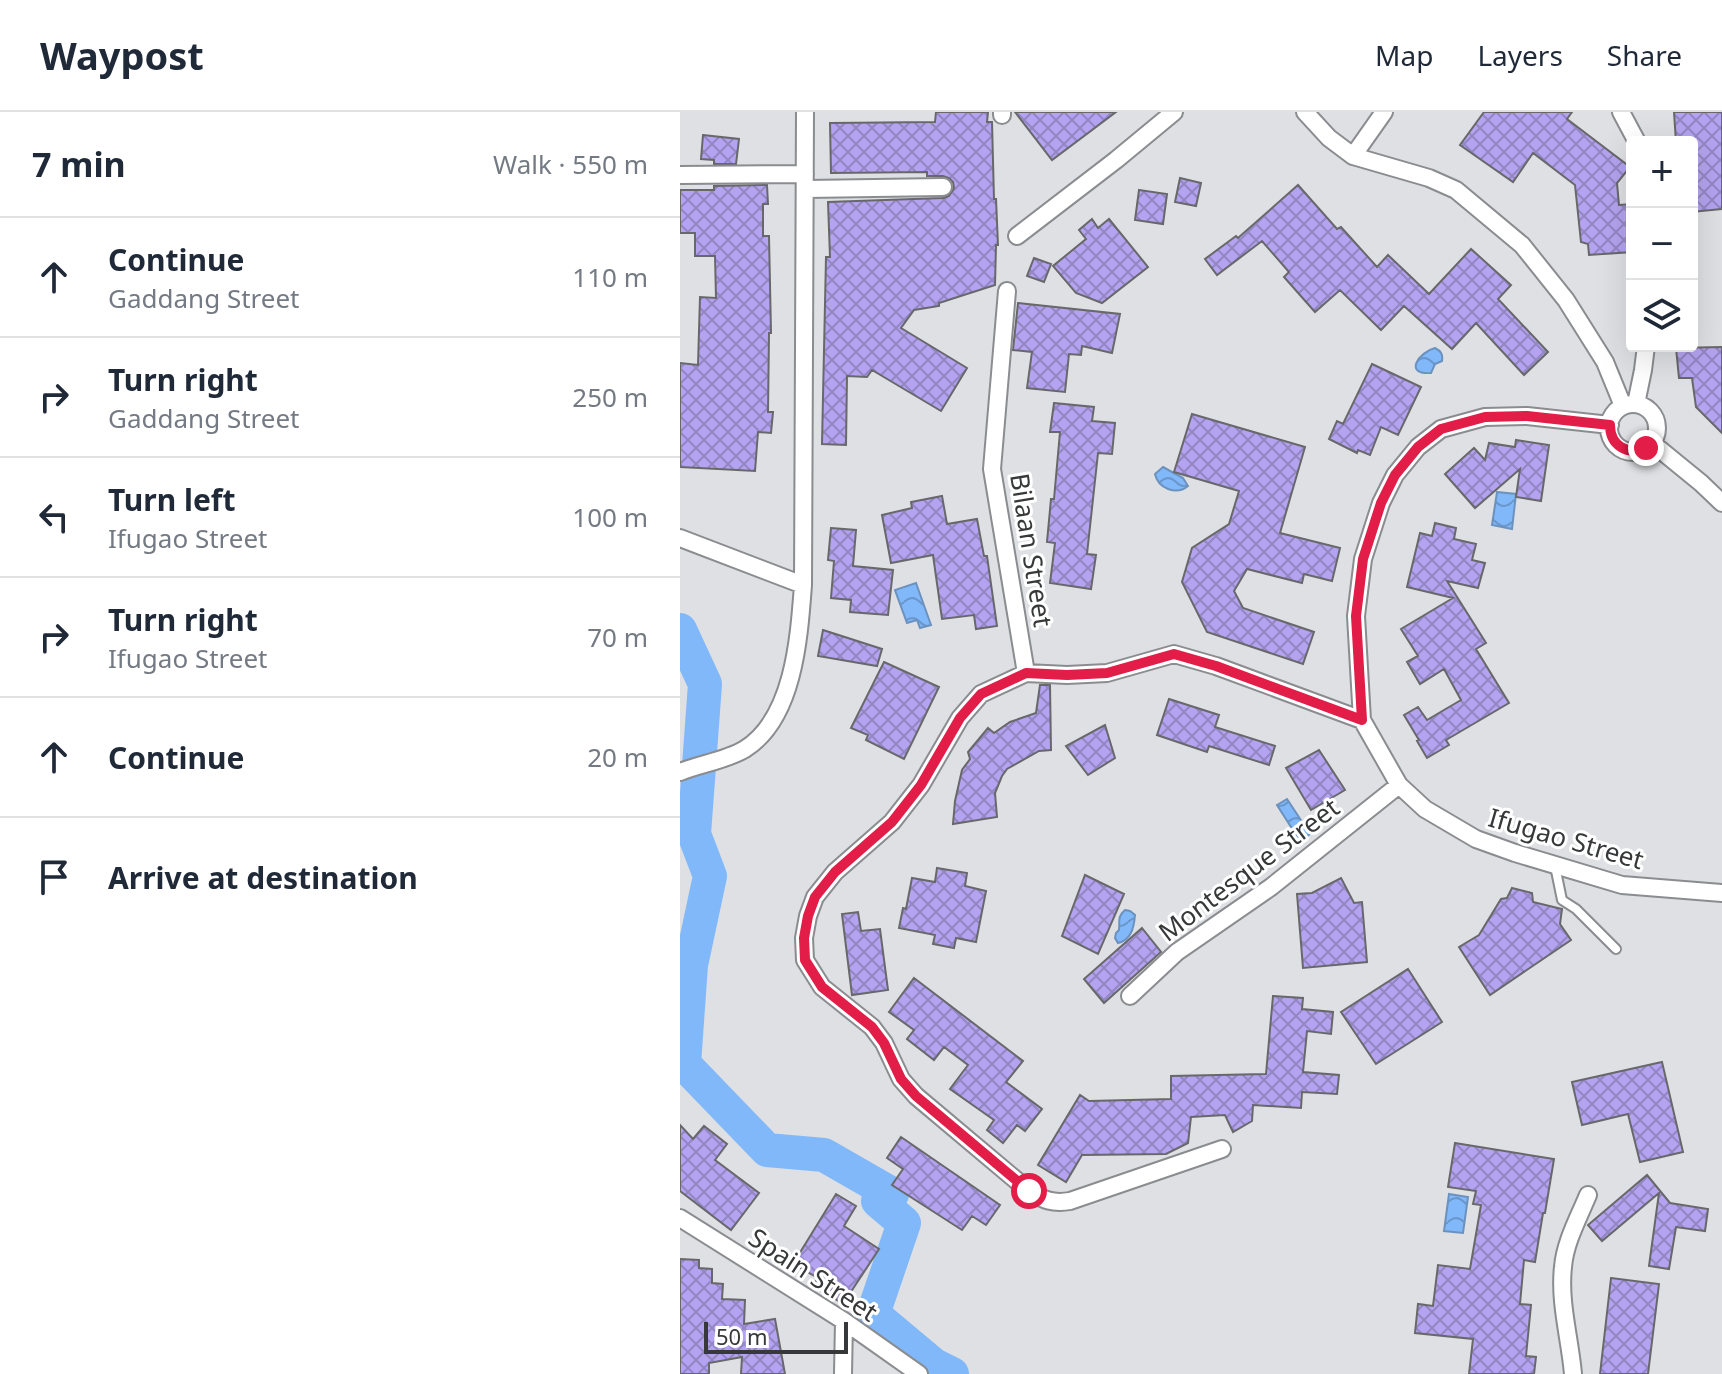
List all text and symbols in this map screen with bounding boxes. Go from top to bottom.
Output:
text: Waypost [40,29,204,81]
text: Map [1375,36,1433,74]
text: Layers [1477,36,1563,74]
text: Share [1607,36,1682,74]
map controls [1626,136,1698,352]
button: + [1626,136,1698,208]
text: 7 min [32,141,126,187]
text: Walk · 550 m [493,146,648,182]
button: − [1626,208,1698,280]
text: Continue [108,239,244,280]
icon: ahead [32,255,76,299]
text: 110 m [572,259,648,295]
text: Gaddang Street [108,280,300,316]
button: layers [1626,280,1698,352]
text: Turn right [108,359,258,400]
icon: right [32,375,76,419]
text: 250 m [572,379,648,415]
text: Gaddang Street [108,400,300,436]
route end [1628,430,1664,466]
street label: Bilaan Street [1002,471,1062,629]
text: Turn left [108,479,236,520]
icon: left [32,495,76,539]
text: 100 m [572,499,648,535]
text: Ifugao Street [108,520,267,556]
text: Turn right [108,599,258,640]
icon: right [32,615,76,659]
text: 70 m [587,619,648,655]
text: Ifugao Street [108,640,267,676]
icon: ahead [32,735,76,779]
text: Continue [108,737,244,778]
text: 20 m [587,739,648,775]
street label: Montesque Street [1151,789,1346,949]
street label: Ifugao Street [1485,799,1648,877]
icon: arrive [32,855,76,899]
text: Arrive at destination [108,857,418,898]
route start [1011,1173,1047,1209]
street label: Spain Street [742,1219,885,1329]
scale bar [704,1318,848,1354]
text: 50 m [716,1321,767,1351]

